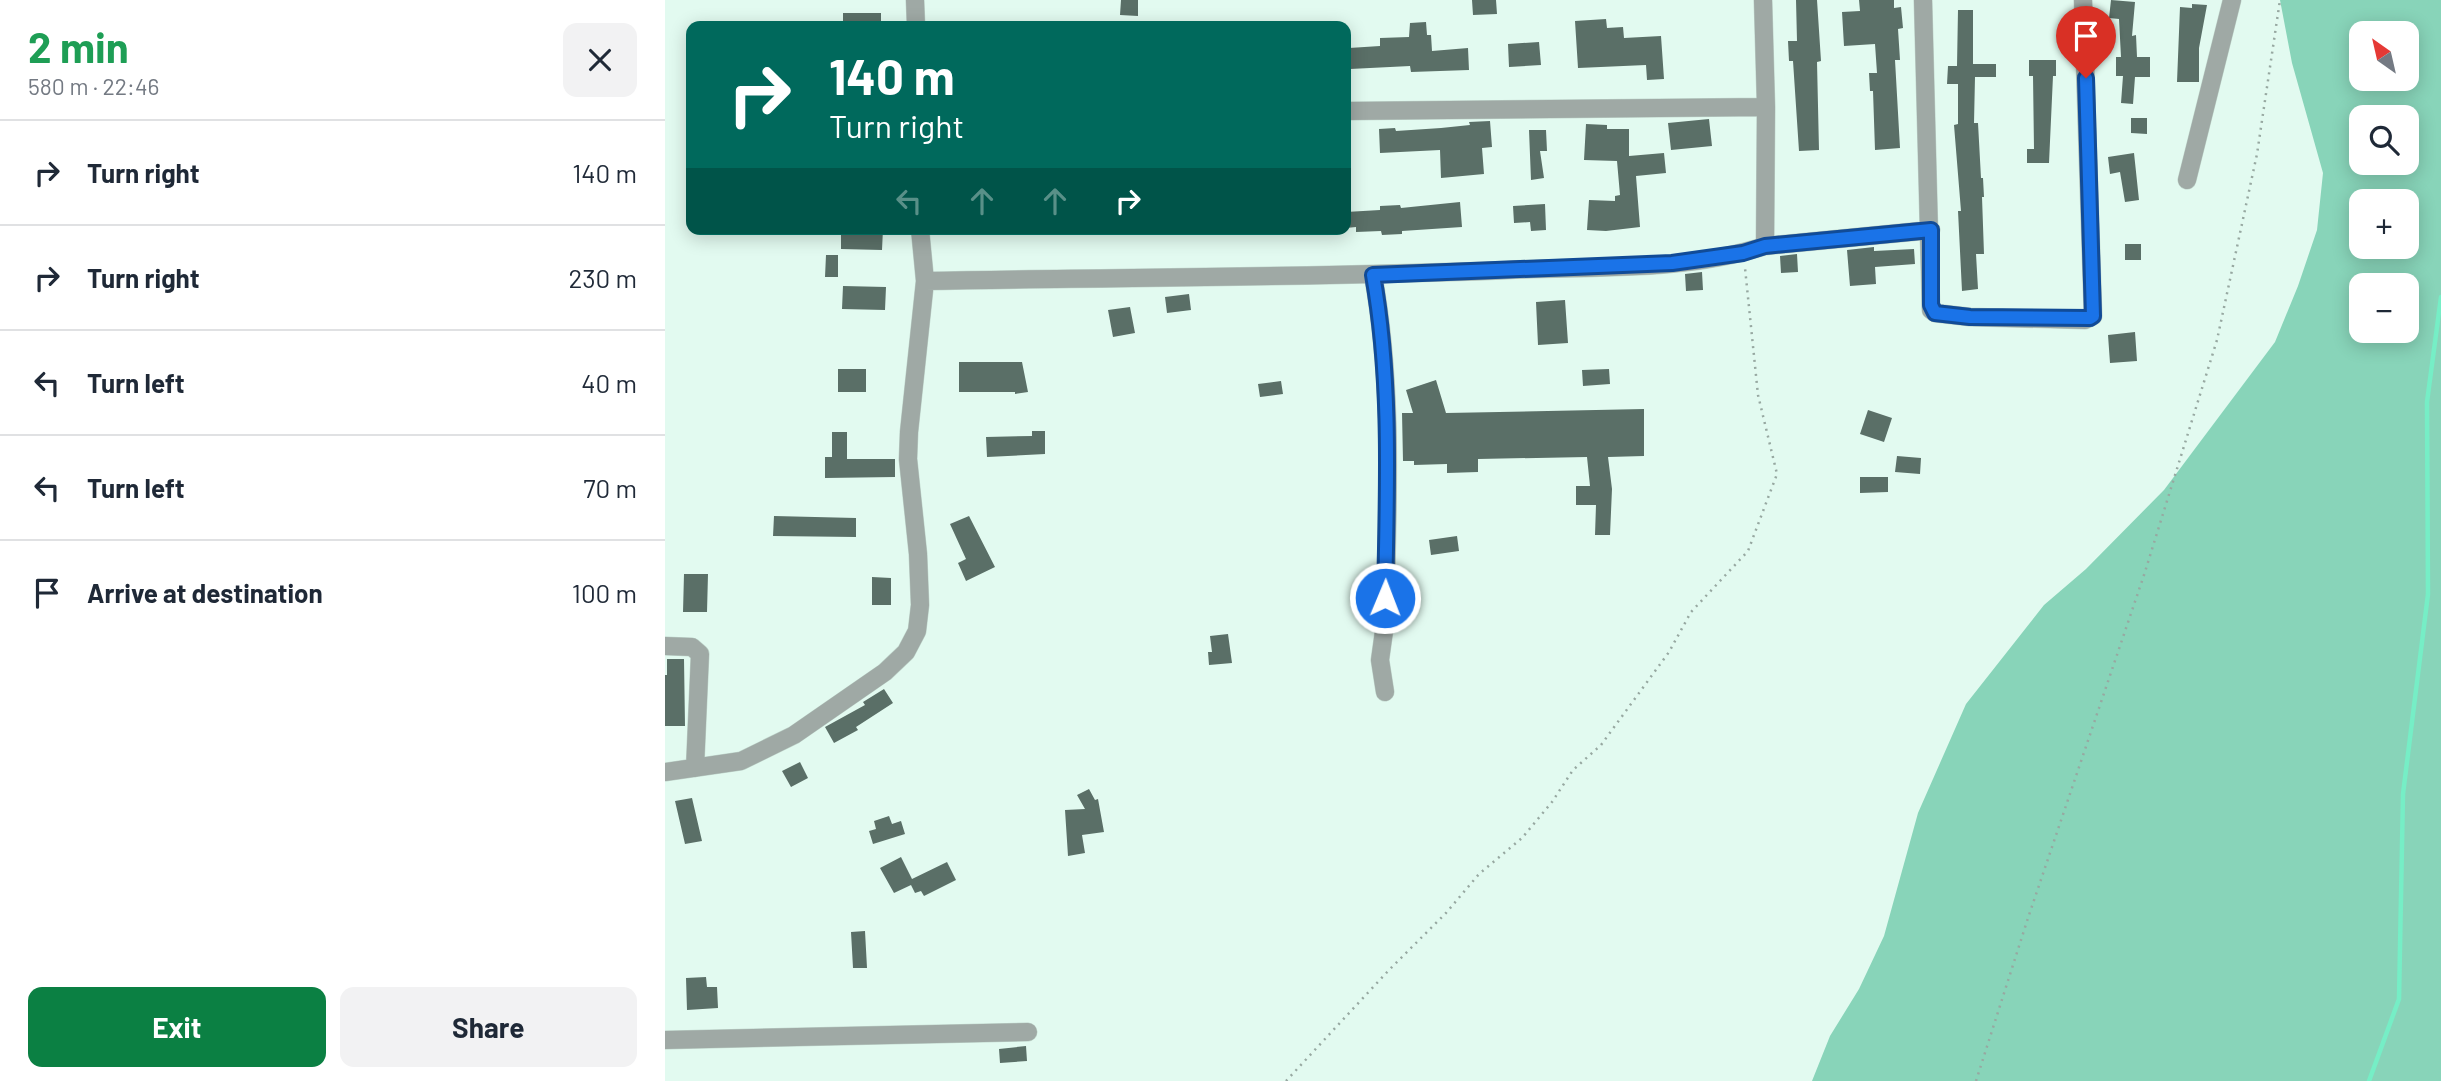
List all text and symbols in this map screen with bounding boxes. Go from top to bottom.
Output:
pin [2056,6,2116,78]
icon: arrive [2067,17,2105,55]
text: 2 min [28,21,129,71]
north arrow [2349,21,2419,91]
map controls [2349,21,2419,343]
button: close [563,23,637,97]
text: 140 m [829,46,955,105]
icon: right [714,49,805,140]
text: 580 m · 22:46 [28,72,159,100]
button: search [2349,105,2419,175]
text: Turn right [829,106,964,144]
icon: right [28,154,66,192]
text: Turn right [87,157,200,188]
text: 140 m [572,157,637,188]
icon: left [890,182,928,220]
icon: ahead [963,182,1001,220]
icon: ahead [1036,182,1074,220]
icon: right [1109,182,1147,220]
button: + [2349,189,2419,259]
icon: right [28,259,66,297]
text: Turn right [87,262,200,293]
text: 230 m [568,262,637,293]
button: − [2349,273,2419,343]
icon: left [28,364,66,402]
text: Turn left [87,367,185,398]
text: 40 m [581,367,637,398]
icon: left [28,469,66,507]
text: Turn left [87,472,185,503]
text: 70 m [583,472,637,503]
position arrow [1348,561,1422,635]
icon: arrive [28,574,66,612]
text: Arrive at destination [87,577,323,608]
text: 100 m [572,577,637,608]
button: Exit [28,987,326,1067]
button: Share [340,987,637,1067]

